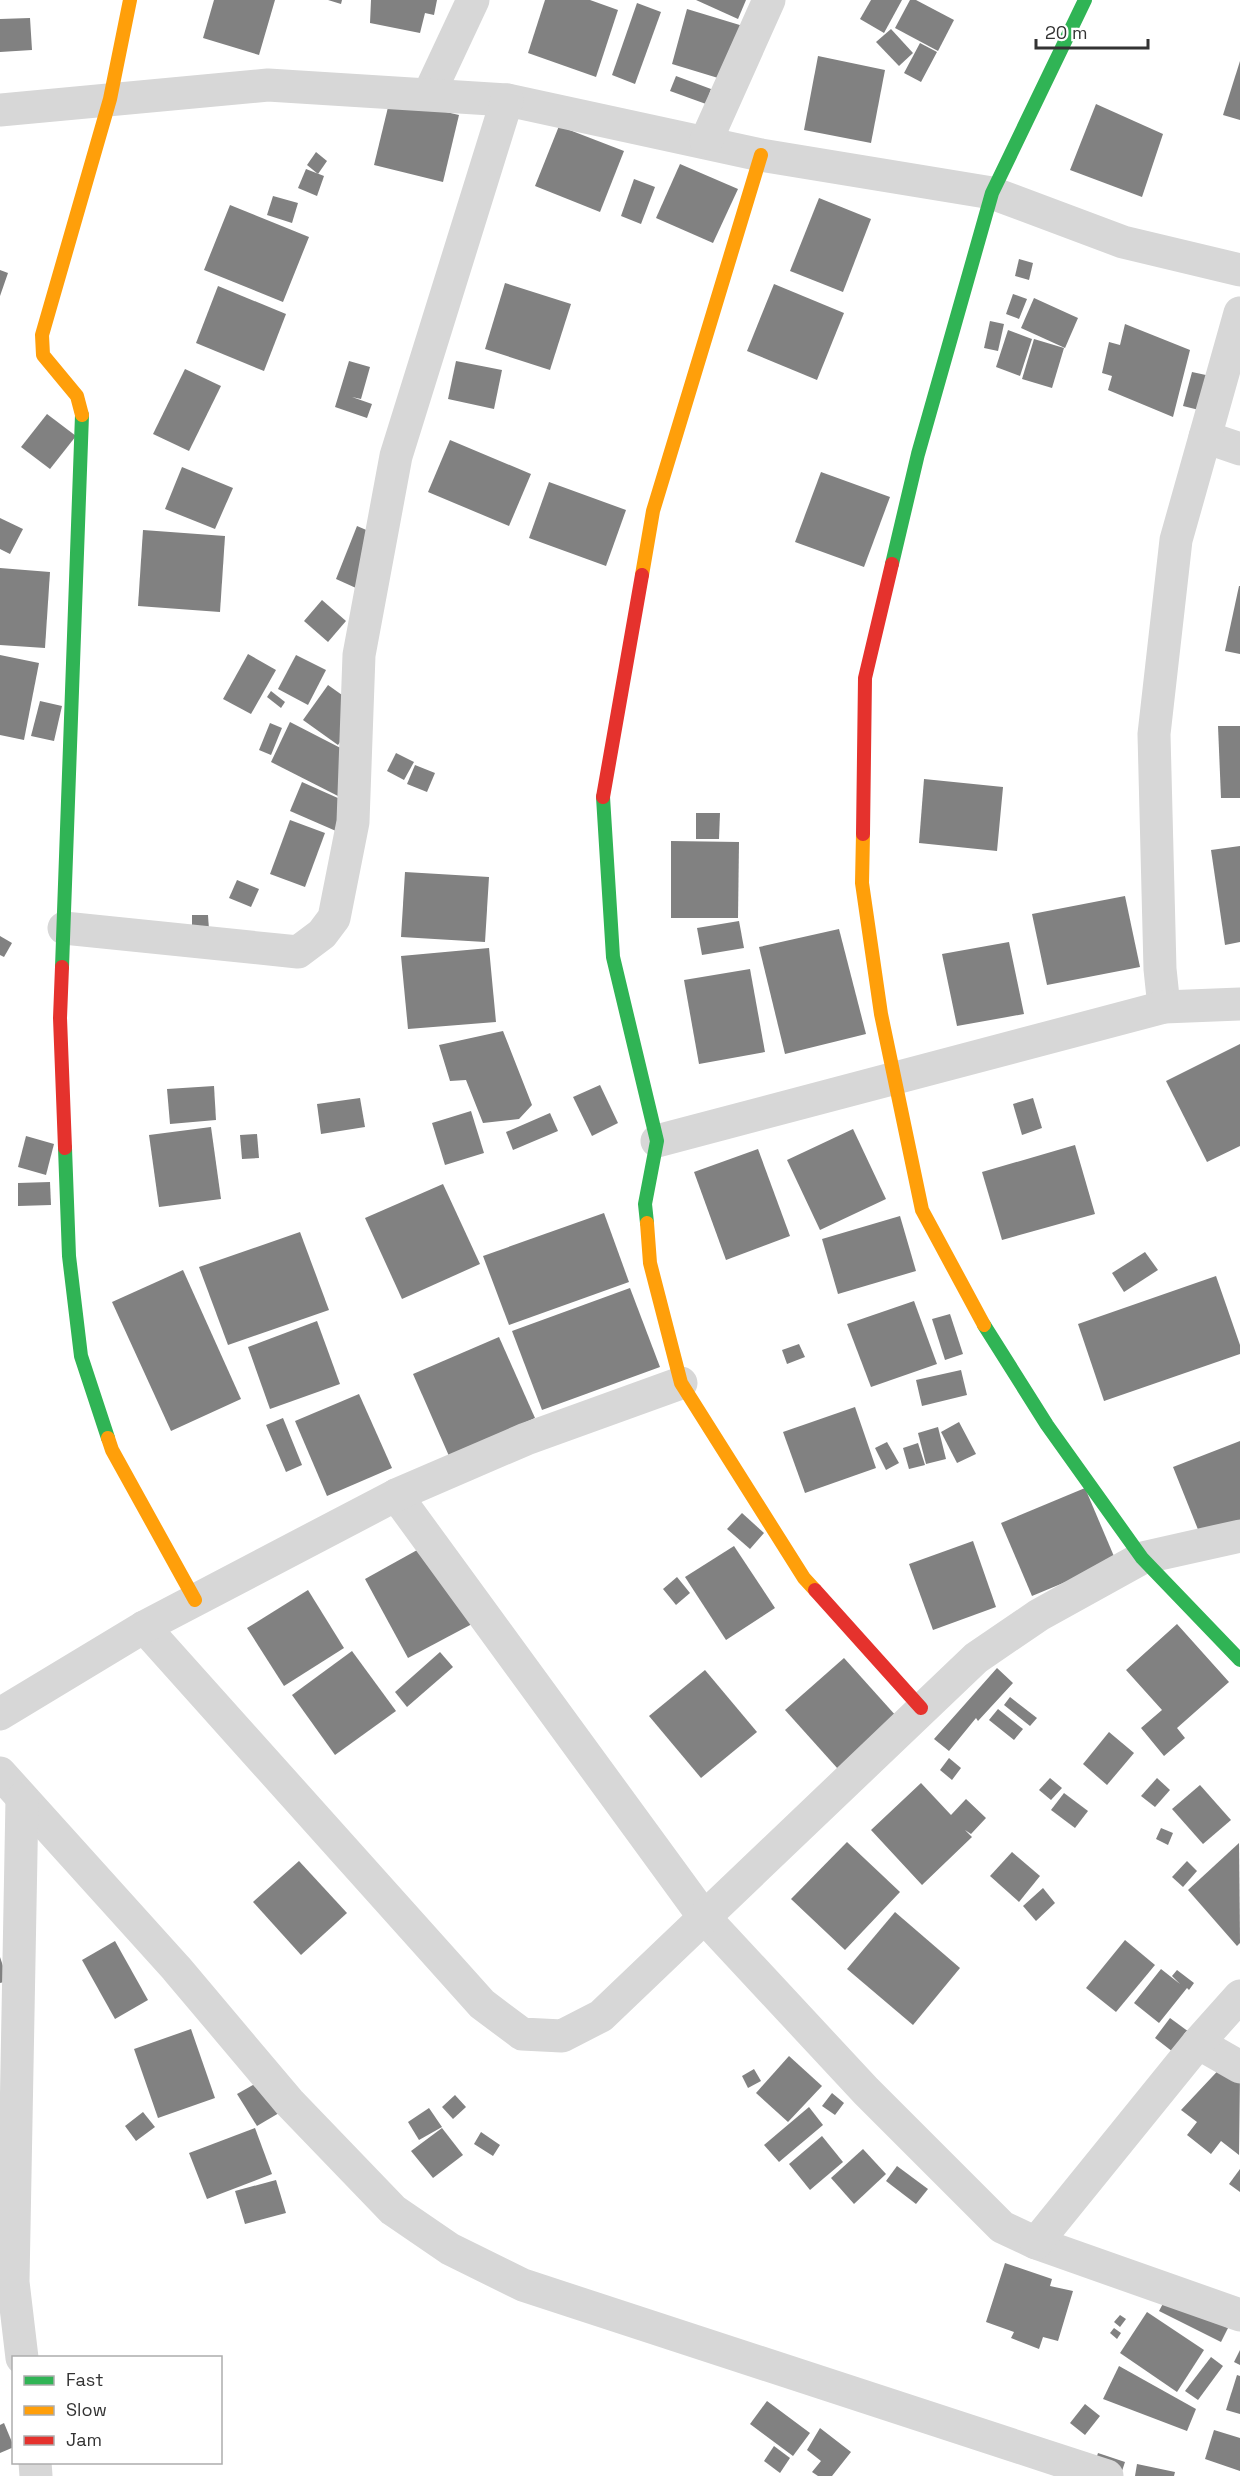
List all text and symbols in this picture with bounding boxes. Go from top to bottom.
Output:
scale bar [1036,12,1148,50]
text: 20 m [1045,21,1088,44]
legend [12,2356,222,2464]
text: Fast [66,2368,103,2391]
text: Slow [66,2398,107,2421]
text: Jam [66,2428,102,2451]

